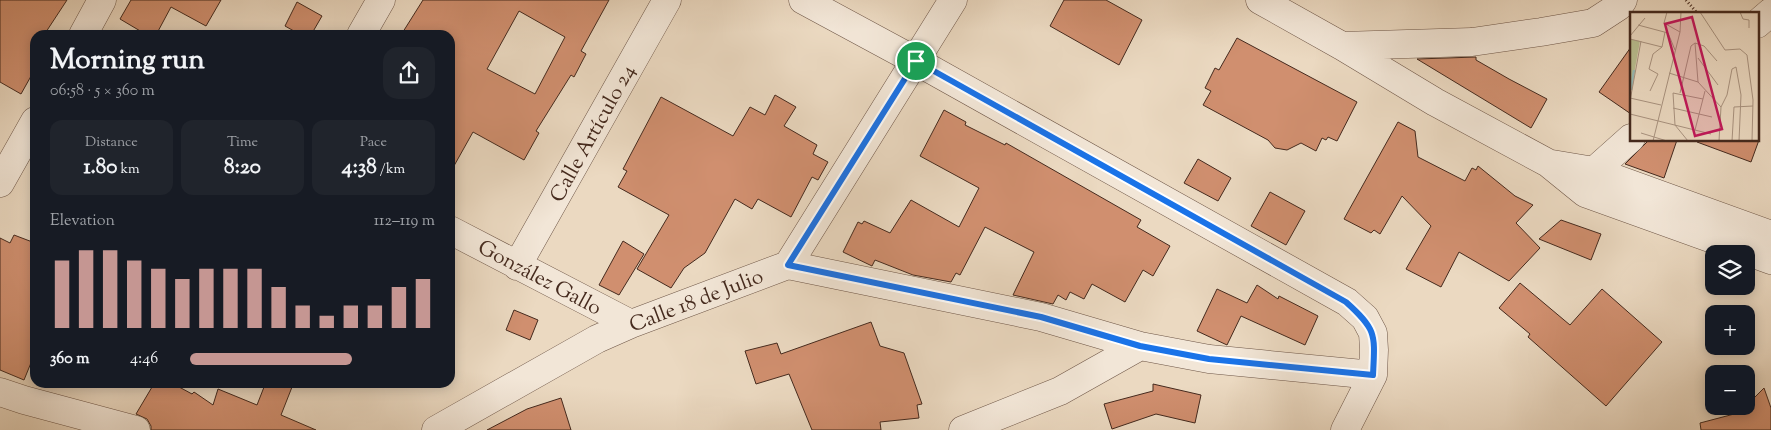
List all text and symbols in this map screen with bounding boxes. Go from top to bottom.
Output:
inset map [1630,12,1758,141]
pin [895,40,937,82]
text: Morning run [50,41,205,81]
button: share [383,47,435,99]
icon: arrive [902,47,930,75]
street label: Calle Artículo 24 [543,60,644,208]
text: 06:58 · 5 × 360 m [50,80,155,103]
text: Distance [85,133,138,153]
text: Time [227,133,258,153]
text: Pace [360,133,387,153]
text: 1.80 [83,153,117,183]
text: 8:20 [224,153,261,183]
text: 4:38 [342,153,377,183]
text: km [117,160,140,180]
text: /km [377,160,405,180]
text: Elevation [50,210,115,233]
text: 112–119 m [374,210,435,233]
street label: González Gallo [472,234,606,324]
map controls [1705,245,1755,415]
button: layers [1705,245,1755,295]
street label: Calle 18 de Julio [625,263,768,341]
button: + [1705,305,1755,355]
text: 360 m [50,348,89,371]
text: 4:46 [130,348,158,371]
button: − [1705,365,1755,415]

